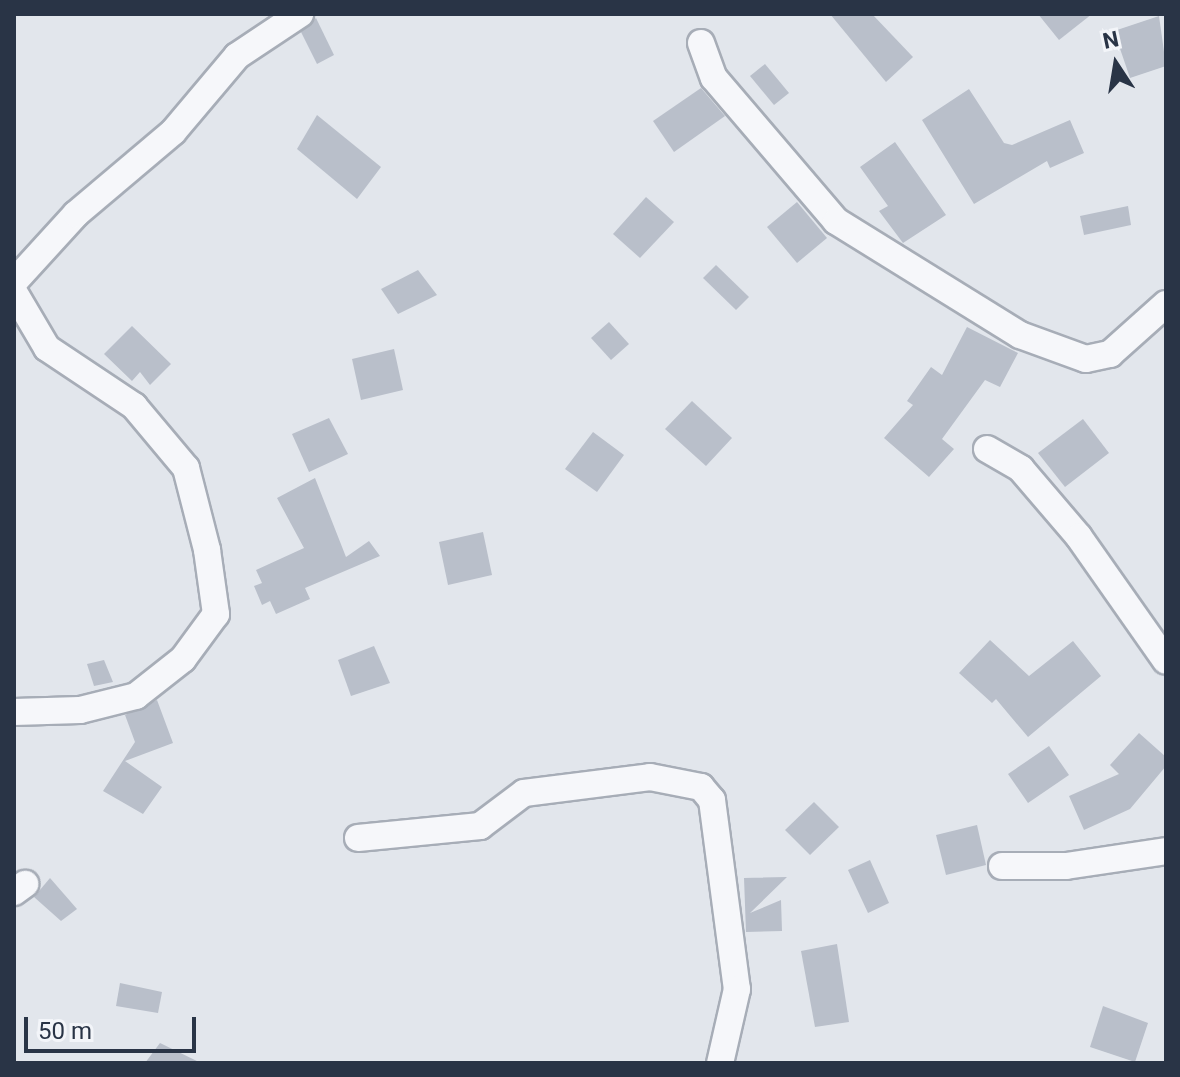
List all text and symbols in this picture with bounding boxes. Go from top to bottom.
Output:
north arrow [1076,24,1156,104]
text: N [1101,26,1121,54]
scale bar [28,1001,200,1051]
text: 50 m [38,1017,92,1045]

